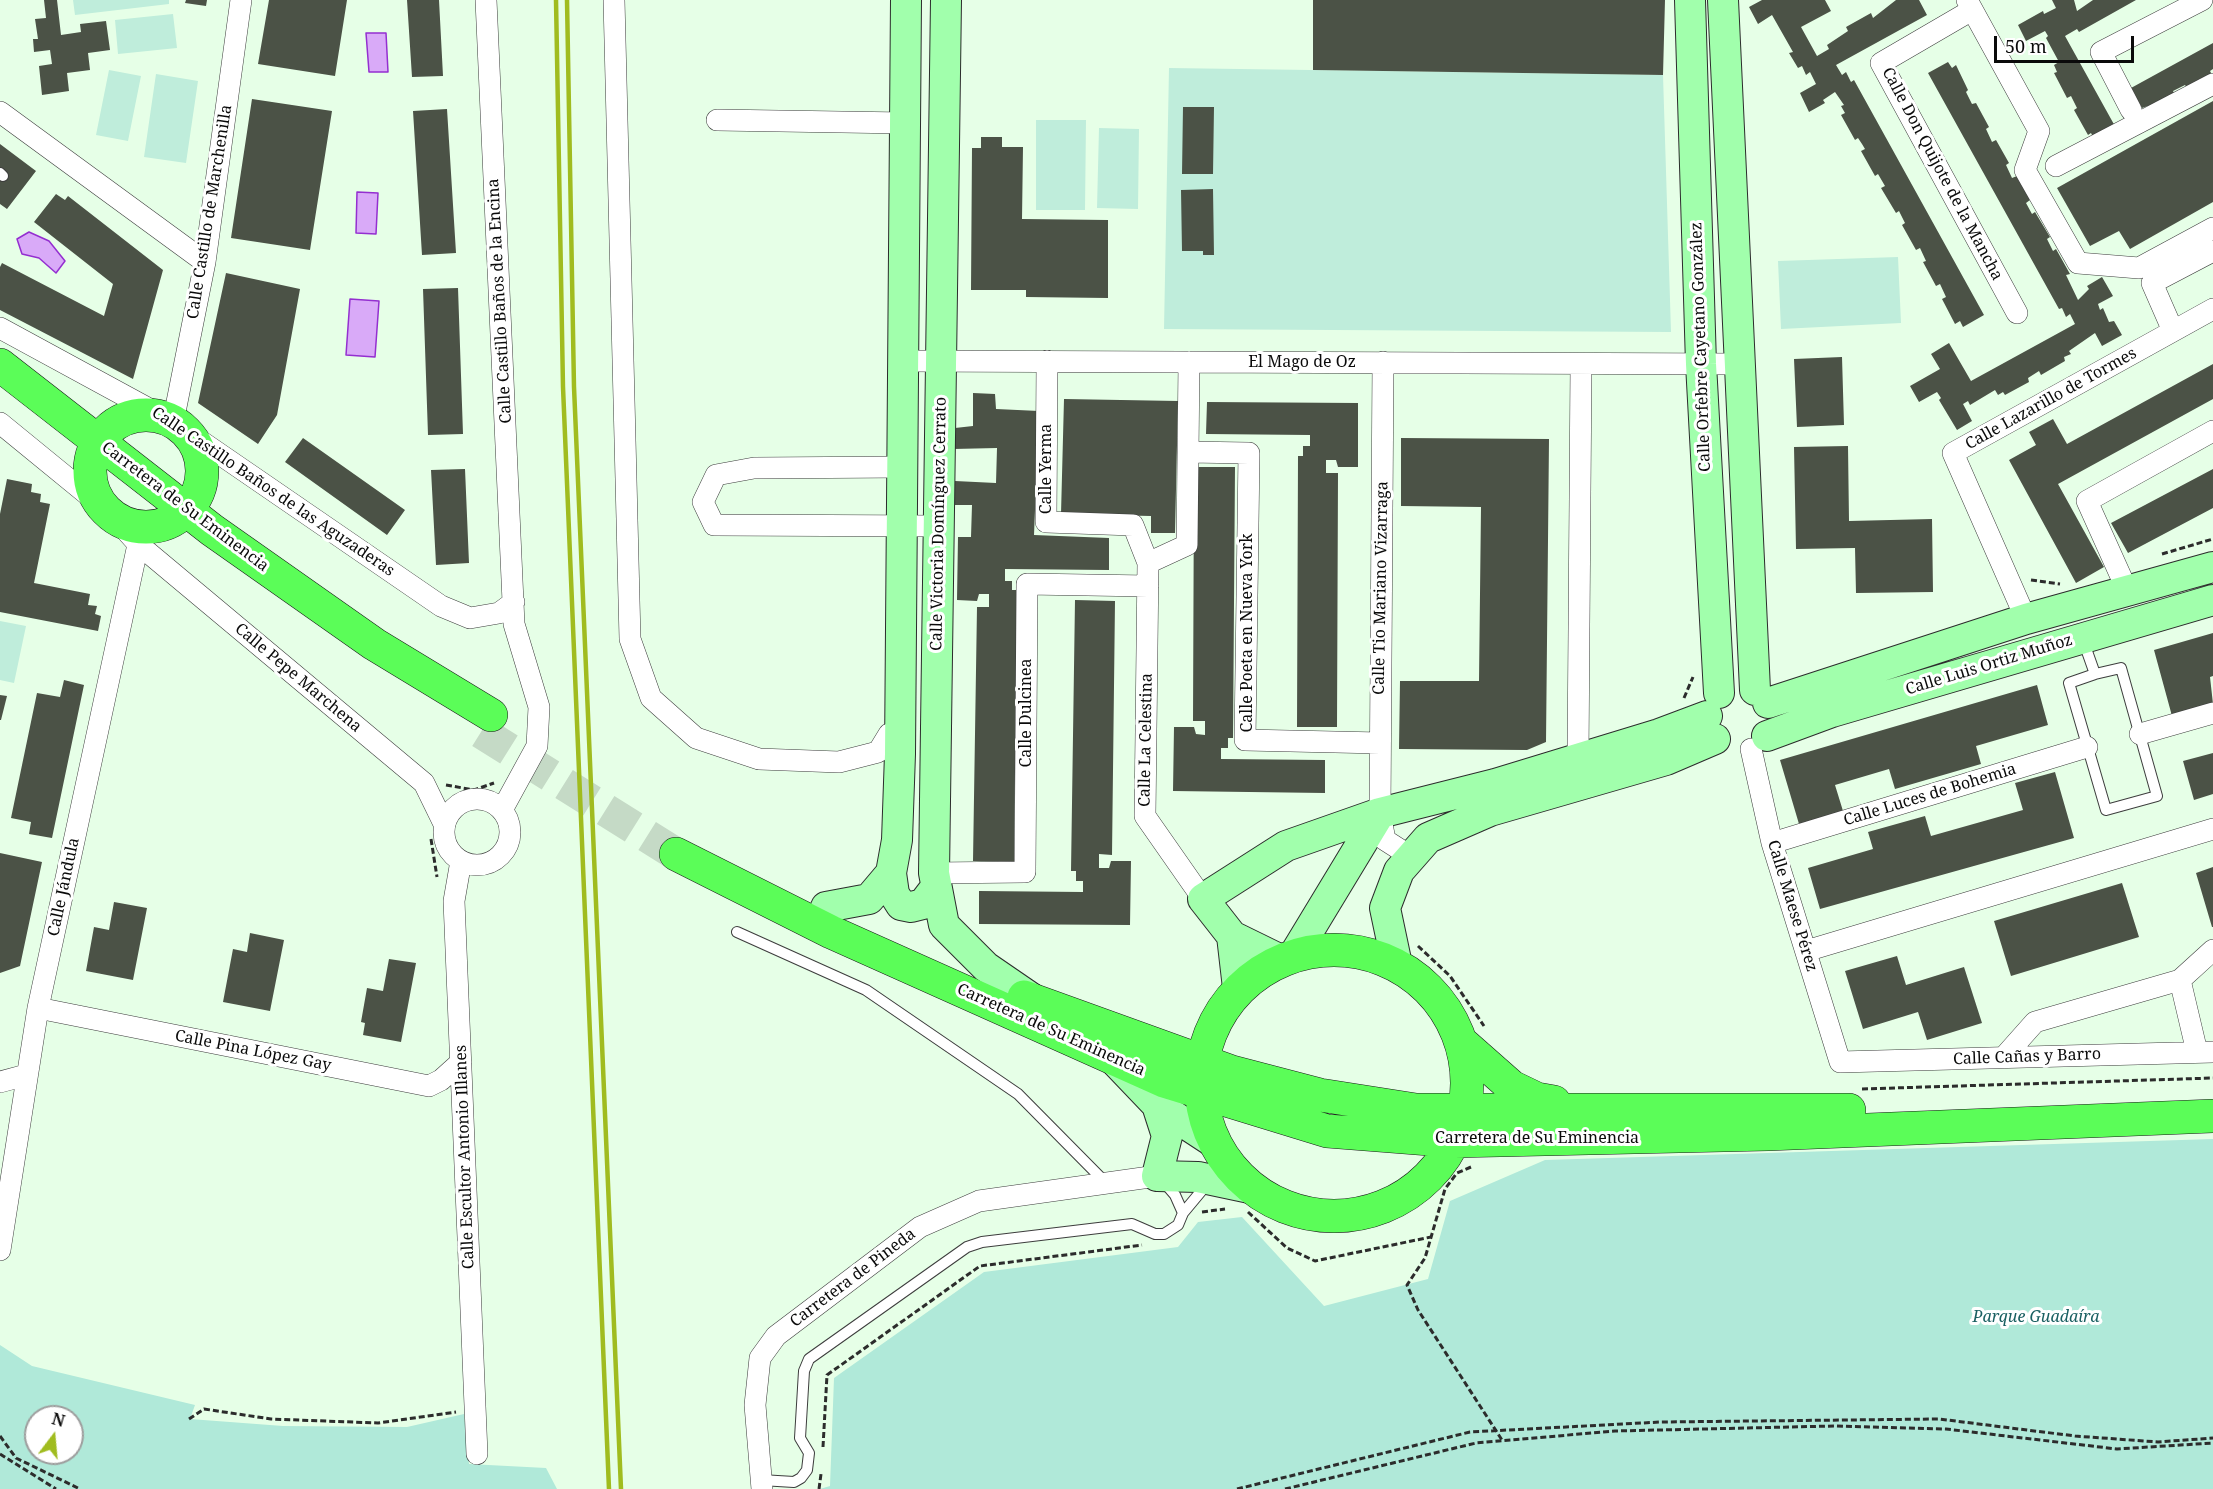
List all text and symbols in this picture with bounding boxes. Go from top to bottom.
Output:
scale bar [1997,24,2136,62]
text: 50 m [2005,34,2047,58]
street label: Calle Don Quijote de la Mancha [1878,64,2006,284]
street label: Calle Castillo de Marchenilla [184,104,236,320]
street label: Calle Castillo Baños de la Encina [484,178,516,424]
street label: Calle Orfebre Cayetano González [1687,222,1715,472]
street label: Calle Lazarillo de Tormes [1962,344,2140,454]
street label: El Mago de Oz [1248,352,1356,372]
street label: Calle Victoria Domínguez Cerrato [927,397,951,651]
street label: Calle Castillo Baños de las Aguzaderas [148,403,398,581]
street label: Calle Yerma [1036,424,1056,514]
street label: Carretera de Su Eminencia [98,438,272,576]
street label: Calle Tio Mariano Vizarraga [1370,481,1392,695]
street label: Calle Poeta en Nueva York [1237,533,1257,733]
street label: Calle Pepe Marchena [231,619,365,737]
street label: Calle Luis Ortiz Muñoz [1903,630,2075,700]
street label: Calle Dulcinea [1016,658,1036,768]
street label: Calle La Celestina [1135,673,1157,807]
street label: Calle Luces de Bohemia [1841,760,2019,830]
street label: Calle Jándula [44,836,84,938]
street label: Calle Maese Pérez [1763,838,1821,974]
street label: Carretera de Su Eminencia [954,980,1148,1080]
street label: Calle Pina López Gay [173,1026,333,1076]
street label: Calle Escultor Antonio Illanes [451,1045,479,1269]
street label: Calle Cañas y Barro [1953,1045,2101,1069]
street label: Carretera de Su Eminencia [1435,1128,1639,1148]
street label: Carretera de Pineda [786,1225,920,1331]
park label: Parque Guadaíra [1972,1307,2100,1327]
north arrow [24,1405,84,1465]
text: N [49,1407,67,1432]

